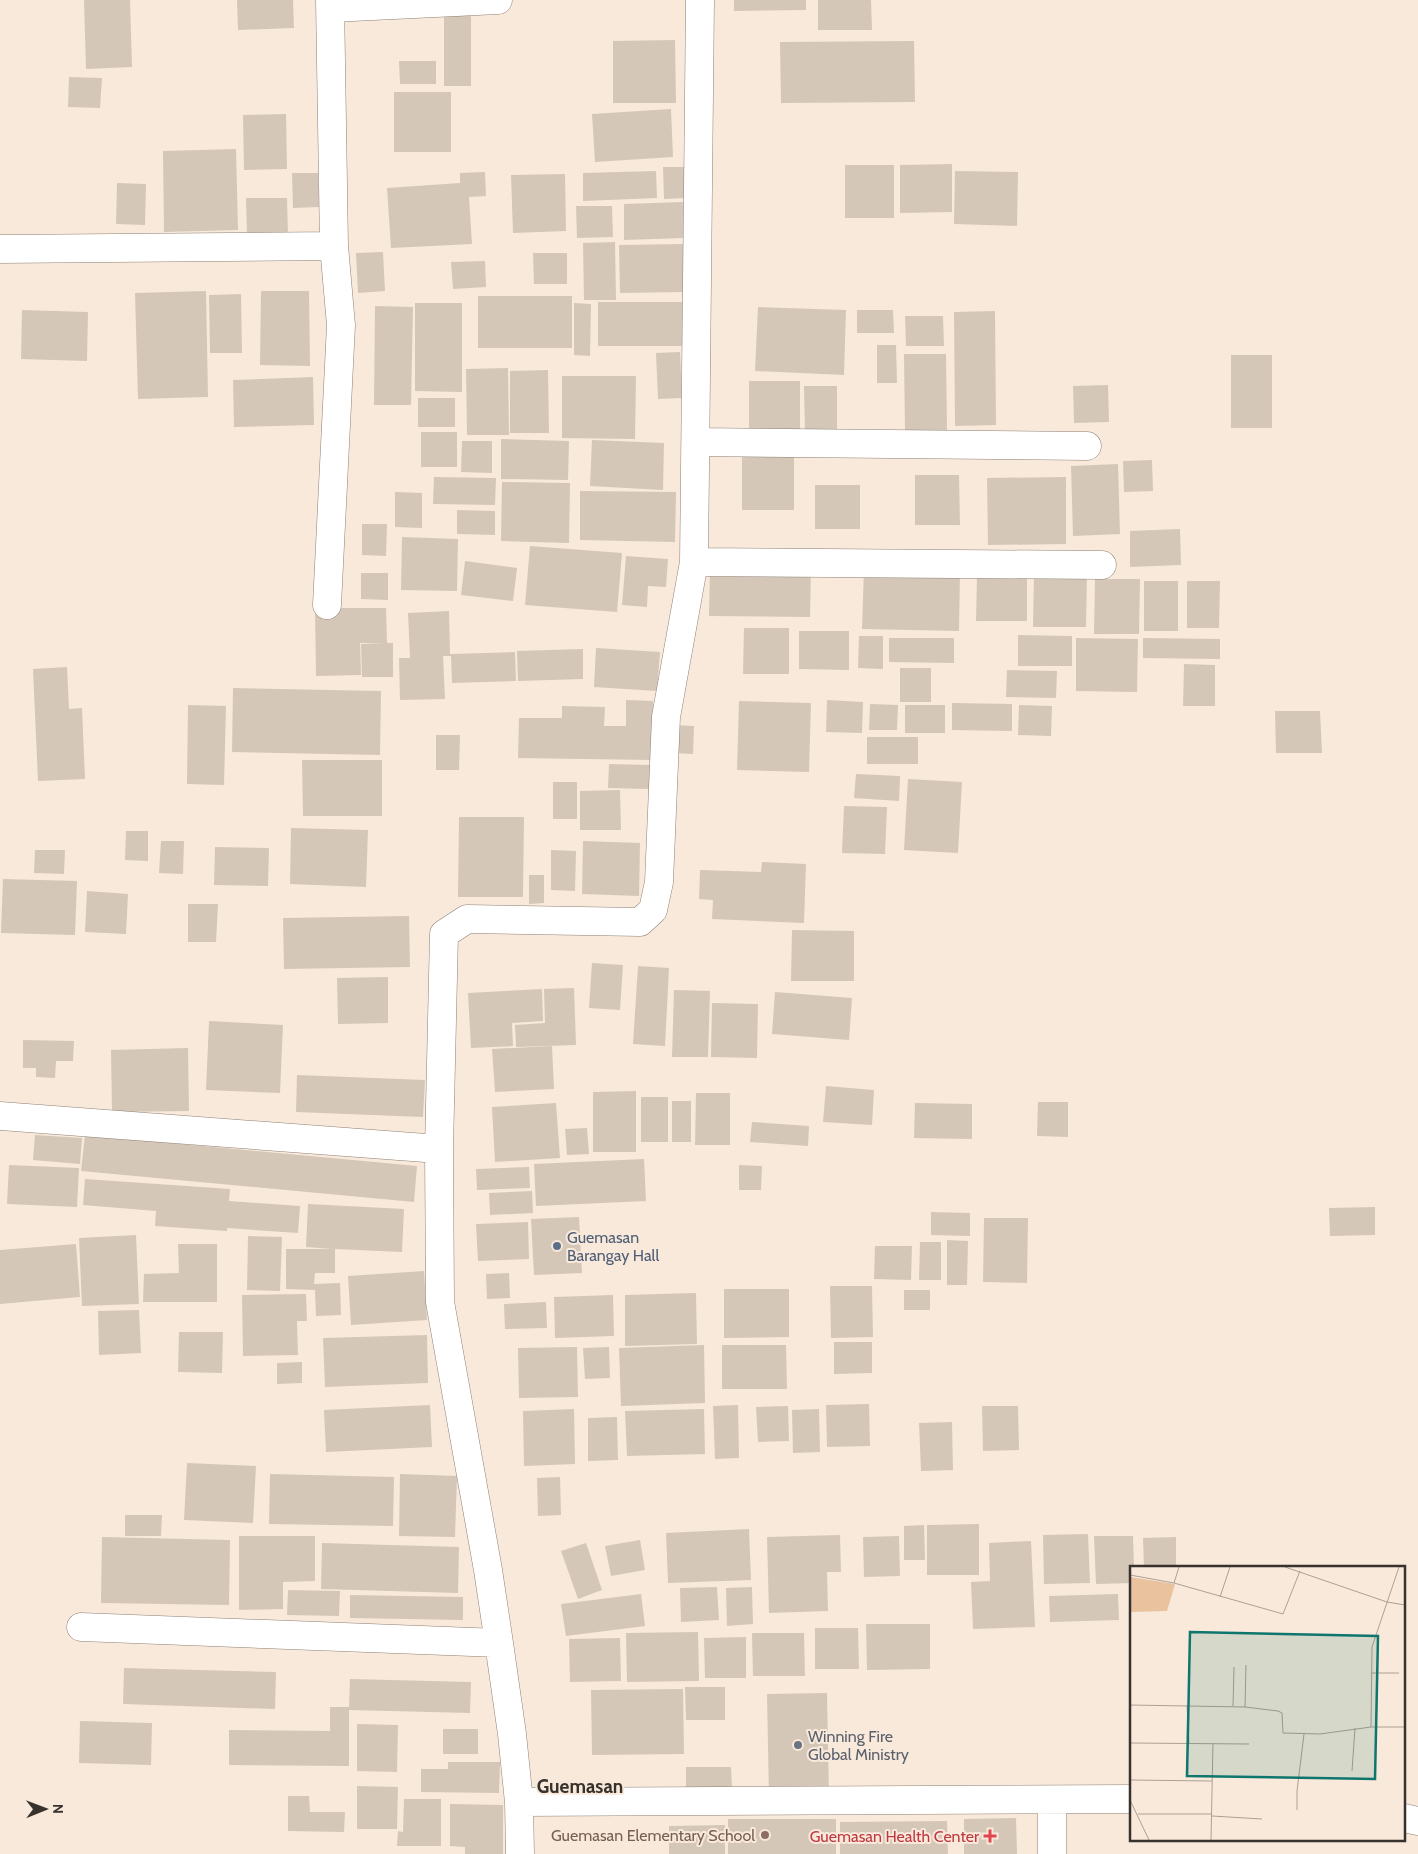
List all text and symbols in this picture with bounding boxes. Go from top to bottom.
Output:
place label: Guemasan Barangay Hall [567,1228,659,1265]
marker: Guemasan Barangay Hall [551,1240,563,1252]
inset map [1130,1566,1406,1842]
place label: Winning Fire Global Ministry [808,1727,909,1764]
marker: Winning Fire Global Ministry [792,1739,804,1751]
district label: Guemasan [537,1775,623,1798]
north arrow [20,1784,70,1834]
text: N [49,1804,67,1814]
place label: Guemasan Elementary School [551,1826,755,1845]
place label: Guemasan Health Center [810,1827,980,1846]
marker: Guemasan Elementary School [759,1829,771,1841]
marker: Guemasan Health Center [983,1829,997,1843]

